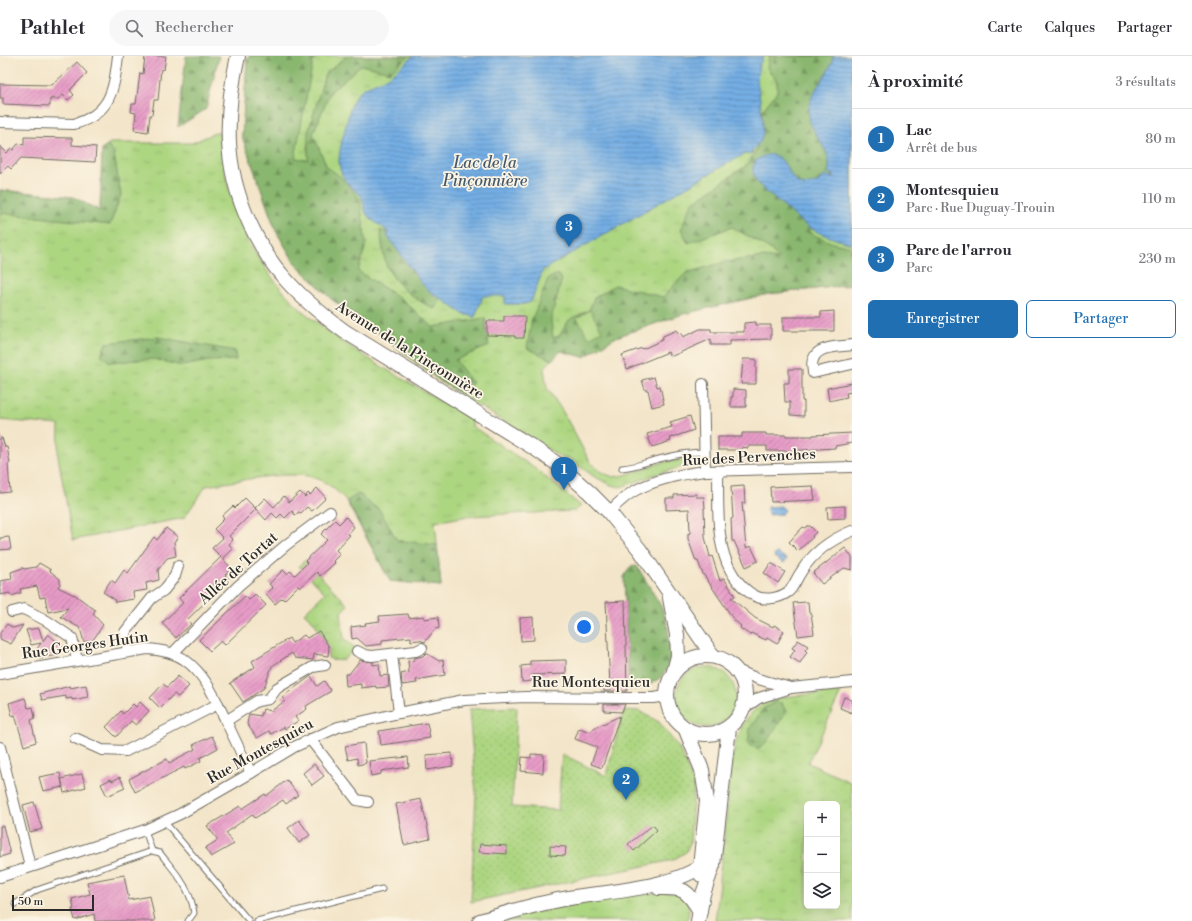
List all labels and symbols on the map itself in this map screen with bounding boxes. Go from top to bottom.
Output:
water label: Lac de la Pinçonnière [442,153,528,191]
pin: 3 [556,214,582,247]
street label: Avenue de la Pinçonnière [331,296,487,404]
street label: Rue des Pervenches [682,445,816,470]
pin: 1 [551,457,577,490]
street label: Allée de Tortat [194,528,282,609]
your location [574,617,594,637]
street label: Rue Georges Hutin [21,627,150,664]
street label: Rue Montesquieu [532,673,651,692]
street label: Rue Montesquieu [204,714,317,788]
pin: 2 [613,767,639,800]
scale bar [12,893,94,912]

